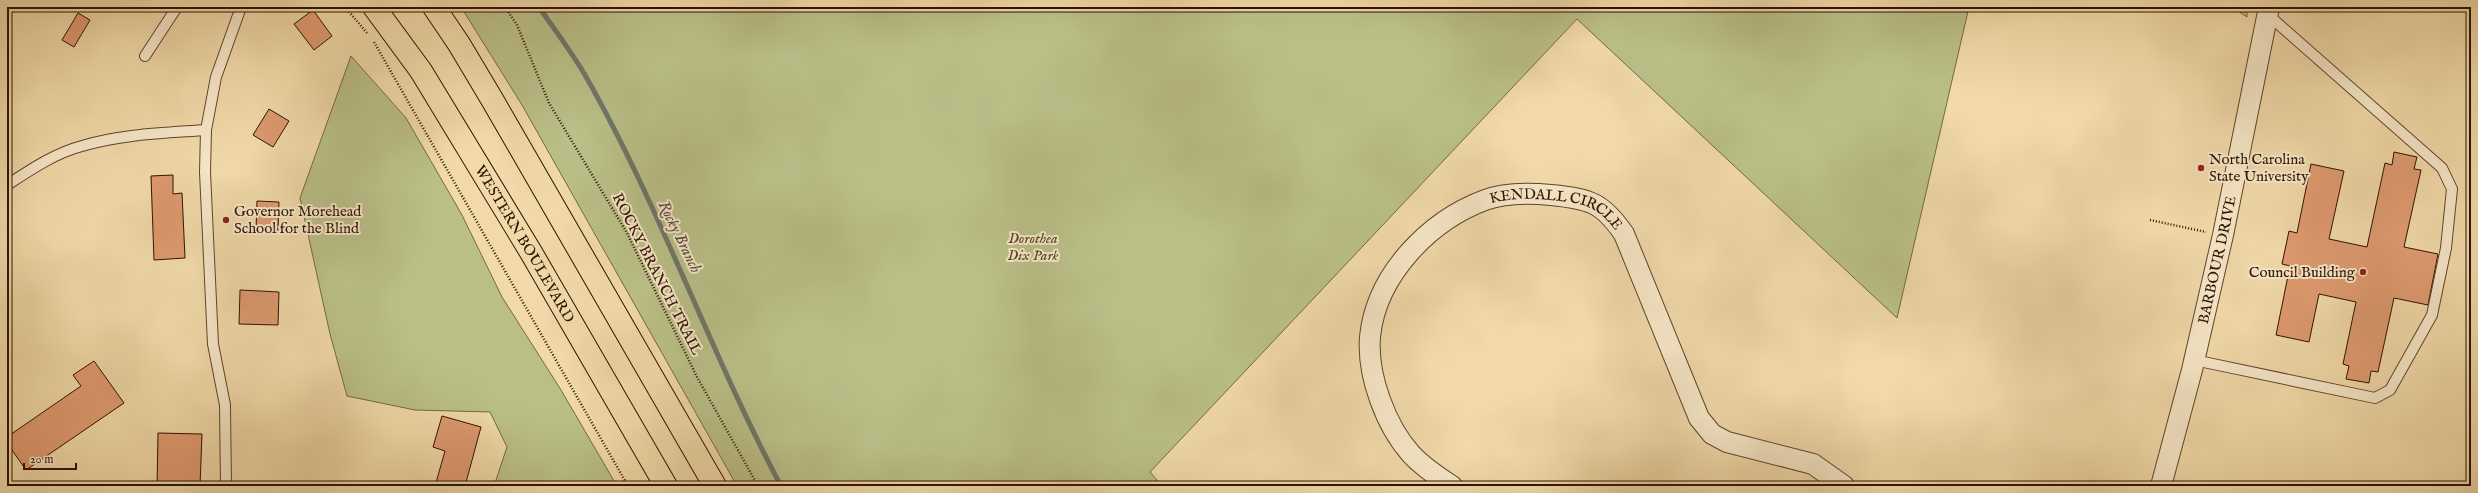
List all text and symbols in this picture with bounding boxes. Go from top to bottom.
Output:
place label: North Carolina State University [2209,150,2309,186]
street label: WESTERN BOULEVARD [471,162,579,326]
marker: North Carolina State University [2196,163,2206,173]
street label: KENDALL CIRCLE [1487,184,1627,233]
street label: ROCKY BRANCH TRAIL [608,190,706,358]
street label: BARBOUR DRIVE [2193,194,2240,326]
water label: Rocky Branch [653,197,705,277]
place label: Governor Morehead School for the Blind [234,202,362,238]
marker: Governor Morehead School for the Blind [221,215,231,225]
park label: Dorothea Dix Park [1007,229,1059,265]
place label: Council Building [2249,263,2356,282]
marker: Council Building [2358,267,2368,277]
scale bar [24,445,76,471]
text: 20 m [30,452,53,467]

